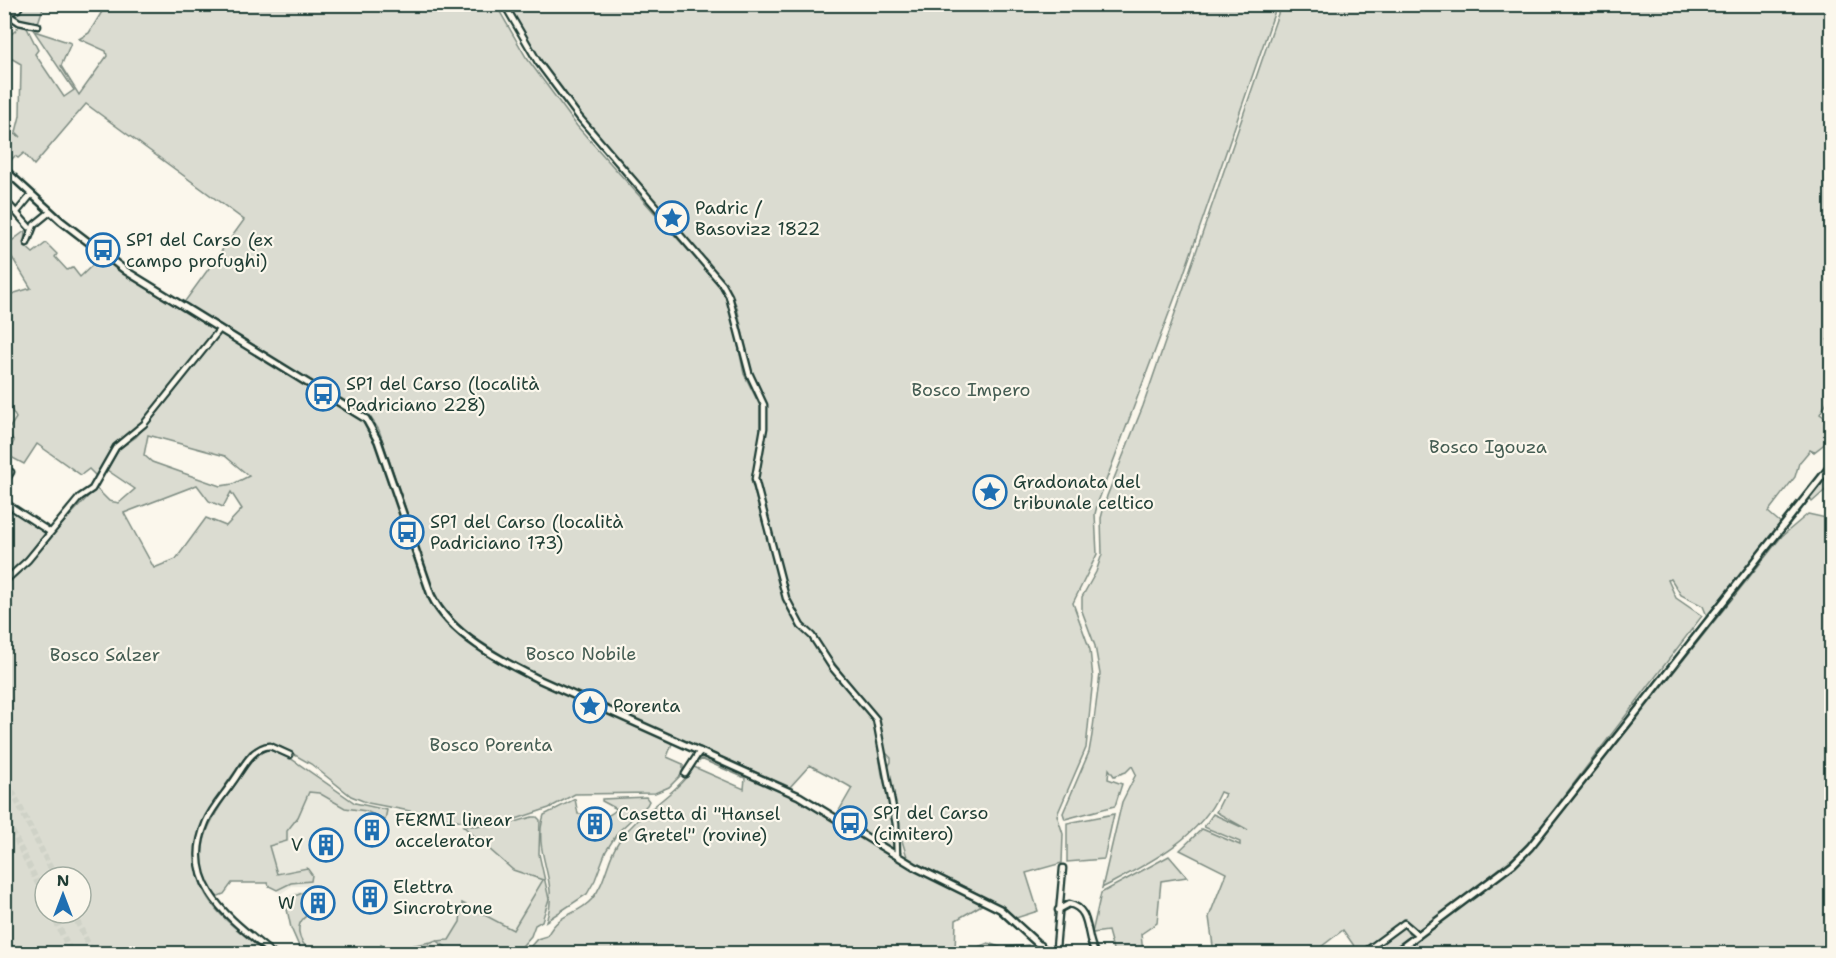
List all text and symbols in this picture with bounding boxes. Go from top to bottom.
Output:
place label: Padric / Basovizz 1822 [695,196,820,241]
place icon: Padric / Basovizz 1822 [654,200,690,236]
place label: SP1 del Carso (ex campo profughi) [126,228,273,273]
bus stop icon: SP1 del Carso (ex campo profughi) [85,232,121,268]
place label: SP1 del Carso (località Padriciano 228) [346,372,540,417]
bus stop icon: SP1 del Carso (località Padriciano 228) [305,376,341,412]
park label: Bosco Impero [912,378,1030,402]
park label: Bosco Igouza [1429,435,1547,459]
place label: Gradonata del tribunale celtico [1013,470,1154,515]
place icon: Gradonata del tribunale celtico [972,474,1008,510]
place label: SP1 del Carso (località Padriciano 173) [430,510,624,555]
bus stop icon: SP1 del Carso (località Padriciano 173) [389,514,425,550]
park label: Bosco Nobile [526,642,636,666]
park label: Bosco Salzer [50,643,160,667]
place icon: Porenta [572,688,608,724]
place label: Porenta [613,694,681,718]
park label: Bosco Porenta [429,733,553,757]
place label: SP1 del Carso (cimitero) [873,801,988,846]
place label: Casetta di "Hansel e Gretel" (rovine) [618,802,781,847]
bus stop icon: SP1 del Carso (cimitero) [832,805,868,841]
building icon: Casetta di "Hansel e Gretel" (rovine) [577,806,613,842]
place label: FERMI linear accelerator [395,808,512,853]
building icon: FERMI linear accelerator [354,812,390,848]
building icon: V [308,827,344,863]
place label: V [291,833,303,857]
north arrow [33,865,93,925]
text: N [57,870,69,891]
place label: Elettra Sincrotrone [393,875,493,920]
building icon: Elettra Sincrotrone [352,879,388,915]
building icon: W [300,885,336,921]
place label: W [278,891,295,915]

